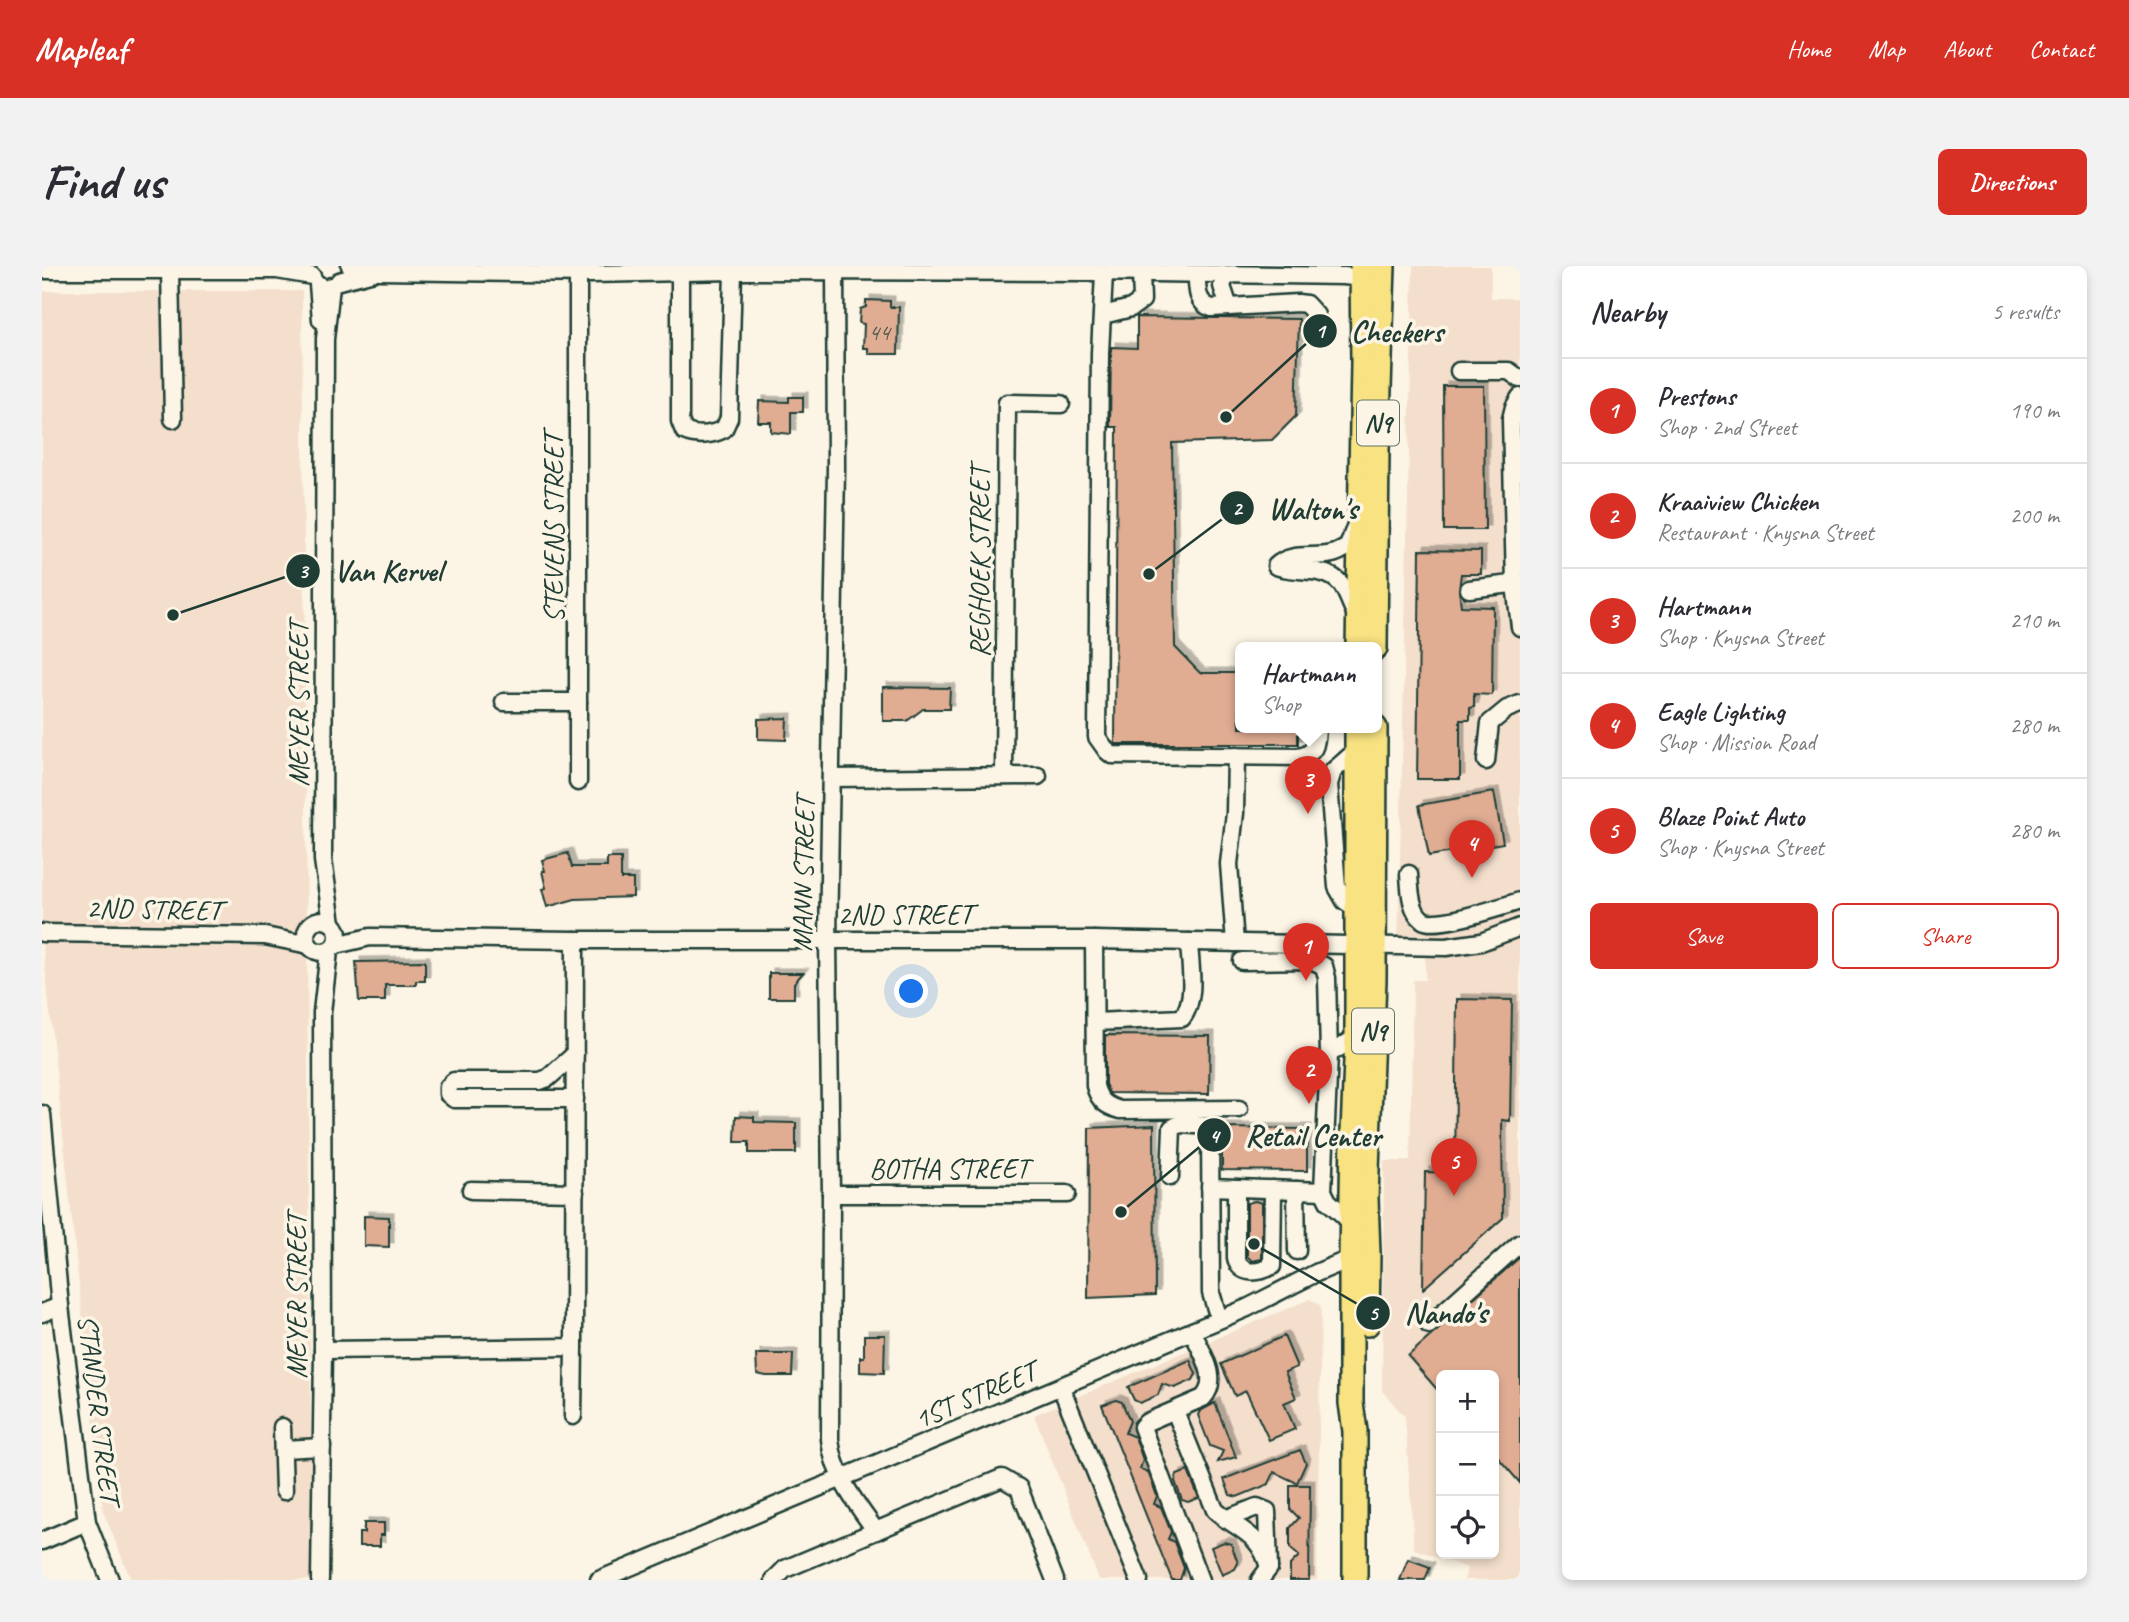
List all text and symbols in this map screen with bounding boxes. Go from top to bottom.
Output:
text: Mapleaf [35,28,127,70]
text: Home [1787,34,1830,64]
text: Map [1868,34,1905,64]
text: About [1943,34,1991,64]
text: Contact [2029,34,2094,64]
button: Directions [1938,149,2087,215]
text: Find us [42,151,164,213]
text: Nearby [1590,293,1666,331]
text: 5 results [1992,297,2059,326]
callout: Checkers [1303,306,1457,357]
text: Checkers [1351,313,1446,351]
house number: 44 [868,317,892,347]
text: 1 [1315,318,1327,344]
text: Prestons [1657,380,1735,413]
text: 1 [1608,396,1618,425]
text: 190 m [2010,396,2059,425]
road number: N9 [1357,400,1399,446]
text: Shop · 2nd Street [1657,413,1797,442]
street label: STEVENS STREET [536,426,571,623]
street label: REGHOEK STREET [962,459,997,657]
callout: Walton's [1220,483,1372,534]
text: Kraaiview Chicken [1657,485,1818,518]
text: Walton's [1269,490,1361,528]
text: 2 [1232,495,1244,521]
text: 2 [1608,501,1618,530]
text: 200 m [2010,501,2059,530]
text: Restaurant · Knysna Street [1657,518,1874,547]
callout: Van Kervel [285,545,456,596]
text: Van Kervel [334,552,448,590]
text: 3 [298,558,310,584]
text: Hartmann [1657,590,1751,623]
text: 3 [1608,606,1618,635]
text: 210 m [2010,606,2059,635]
street label: MEYER STREET [281,615,316,787]
text: Shop · Knysna Street [1657,623,1824,652]
popup [1235,642,1382,733]
text: Hartmann [1262,657,1355,690]
text: Shop [1262,690,1301,719]
text: Eagle Lighting [1657,695,1785,728]
text: 4 [1608,711,1618,740]
text: 280 m [2010,711,2059,740]
text: Shop · Mission Road [1657,728,1815,757]
pin: 3 [1285,756,1331,814]
street label: MANN STREET [784,790,822,952]
text: Blaze Point Auto [1657,800,1804,833]
text: 5 [1608,816,1618,845]
text: 280 m [2010,816,2059,845]
pin: 4 [1449,820,1495,878]
text: Shop · Knysna Street [1657,833,1824,862]
street label: 2ND STREET [86,890,229,928]
street label: 2ND STREET [837,897,980,932]
button: Save [1590,903,1818,969]
button: Share [1832,903,2059,969]
pin: 1 [1283,923,1329,981]
your location [894,974,928,1008]
road number: N9 [1352,1009,1394,1054]
pin: 2 [1286,1046,1332,1104]
callout: Retail Center [1196,1110,1395,1161]
text: Retail Center [1245,1117,1384,1155]
text: 4 [1209,1123,1221,1149]
pin: 5 [1431,1138,1477,1196]
street label: BOTHA STREET [869,1151,1035,1186]
street label: MEYER STREET [279,1207,314,1379]
callout: Nando's [1355,1287,1501,1338]
text: Nando's [1405,1294,1491,1332]
text: 5 [1368,1300,1379,1326]
street label: STANDER STREET [70,1313,129,1512]
street label: 1ST STREET [909,1351,1048,1436]
map controls [1436,1370,1499,1559]
button: + [1436,1370,1499,1433]
button: − [1436,1433,1499,1496]
button: locate [1436,1496,1499,1559]

